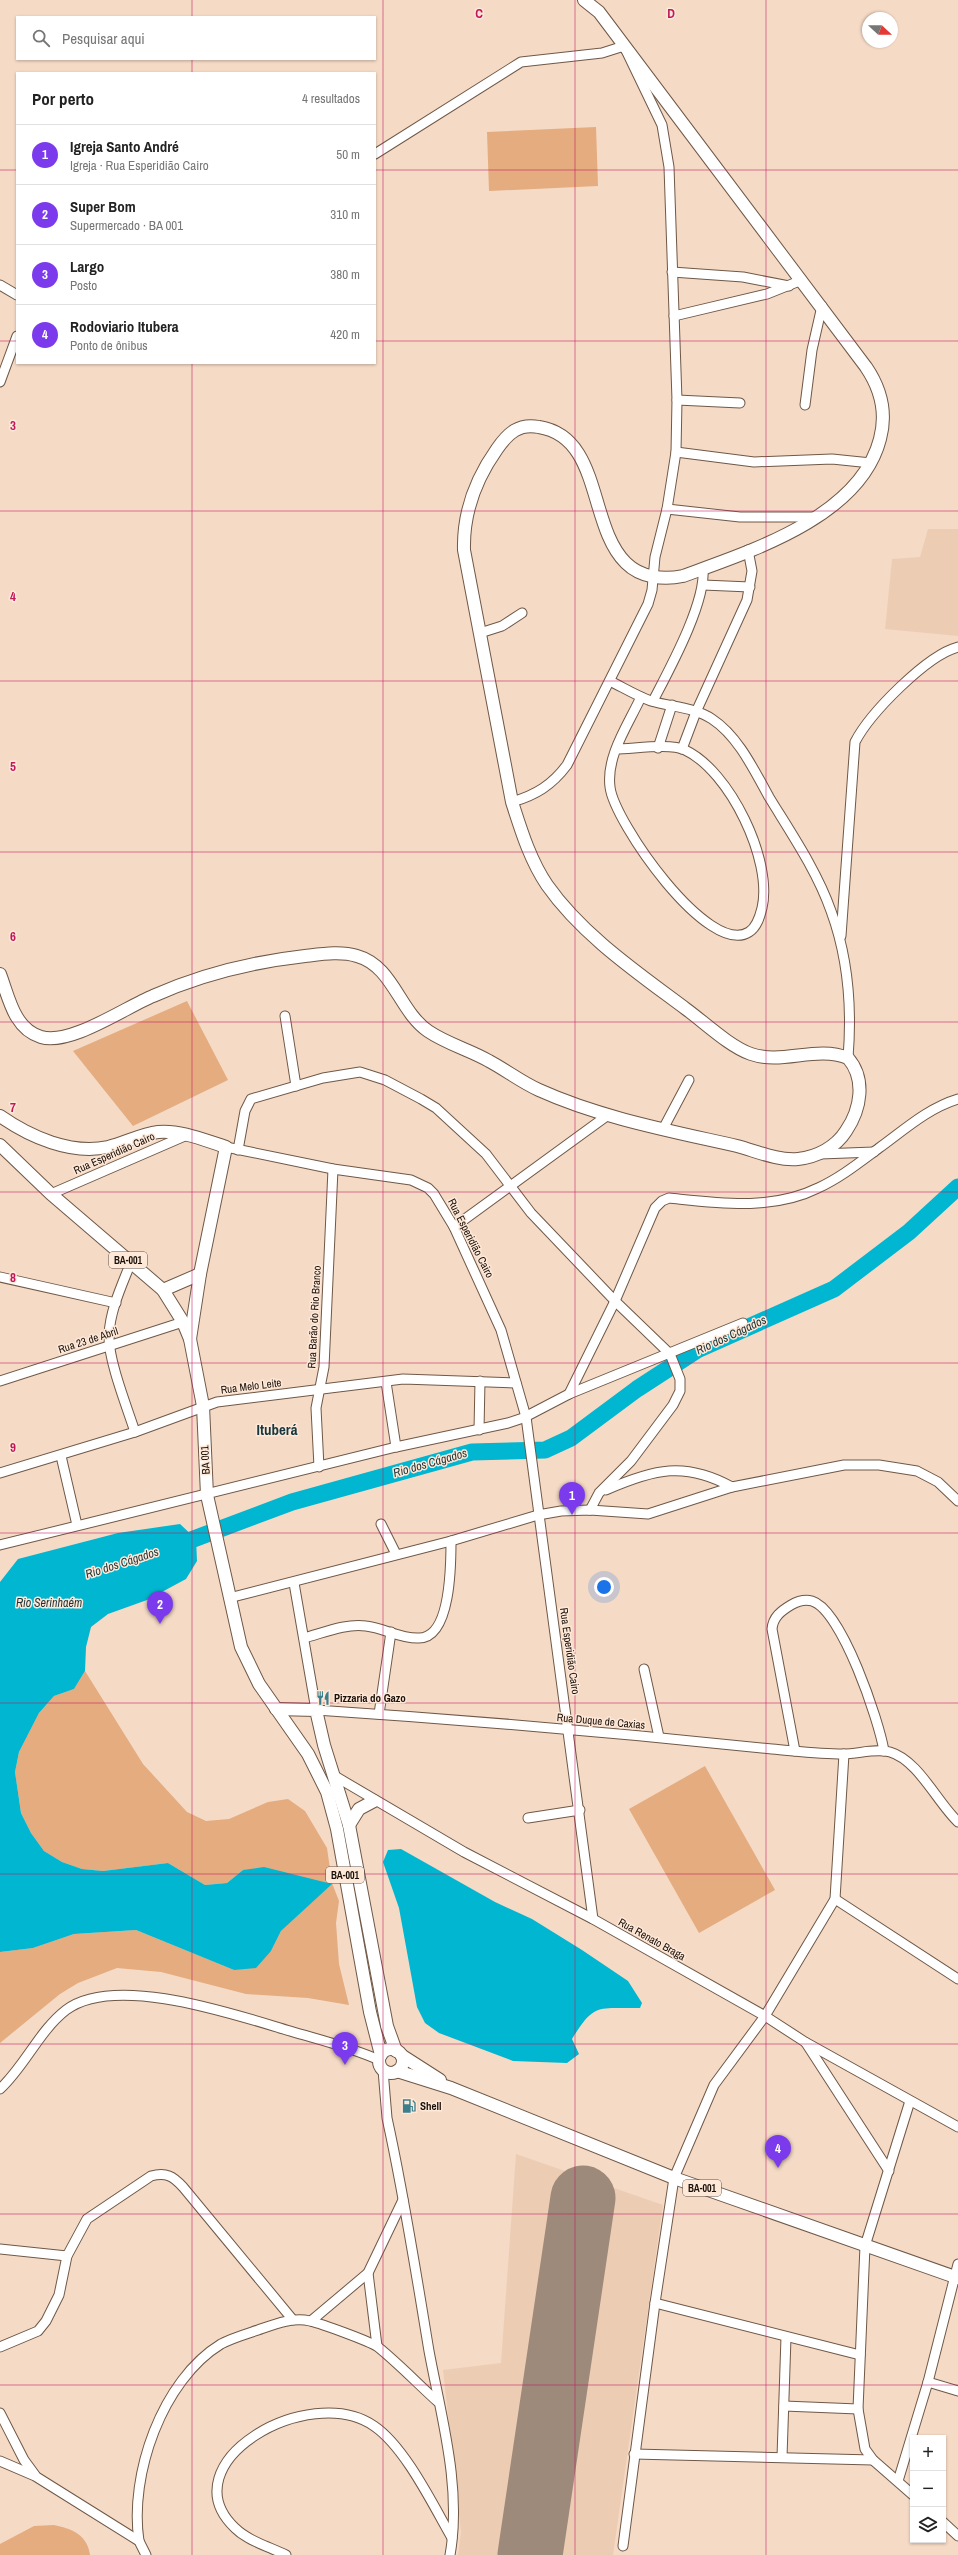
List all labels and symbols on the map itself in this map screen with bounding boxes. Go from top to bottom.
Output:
text: C [475,5,483,22]
text: D [667,5,675,22]
north arrow [862,12,898,48]
text: 3 [10,417,16,434]
text: 4 [10,588,16,605]
text: 5 [10,758,16,775]
text: 6 [10,928,16,945]
text: 7 [10,1099,16,1116]
street label: Rua Esperidião Cairo [71,1129,157,1177]
street label: Rua Esperidião Cairo [445,1196,497,1280]
road number: BA-001 [109,1252,147,1268]
street label: Rua Barão do Rio Branco [304,1265,324,1369]
text: 8 [10,1269,16,1286]
water label: Rio dos Cágados [693,1312,769,1358]
street label: Rua 23 de Abril [56,1324,120,1356]
street label: Rua Melo Leite [220,1375,282,1397]
district label: Ituberá [256,1419,298,1440]
text: 9 [10,1439,16,1456]
street label: BA 001 [197,1445,213,1475]
water label: Rio dos Cágados [391,1445,469,1481]
pin: 1 [559,1482,585,1515]
water label: Rio dos Cágados [83,1544,161,1582]
your location [594,1577,614,1597]
pin: 2 [147,1591,173,1624]
water label: Rio Serinhaém [16,1595,82,1611]
street label: Rua Esperidião Cairo [557,1607,583,1695]
restaurant icon: Pizzaria do Gazo [315,1690,331,1706]
place label: Pizzaria do Gazo [334,1691,406,1705]
street label: Rua Duque de Caxias [556,1710,646,1732]
road number: BA-001 [326,1867,364,1883]
street label: Rua Renato Braga [616,1915,688,1963]
pin: 3 [332,2032,358,2065]
fuel station icon: Shell [401,2098,417,2114]
place label: Shell [420,2099,442,2113]
pin: 4 [765,2135,791,2168]
road number: BA-001 [683,2180,721,2196]

